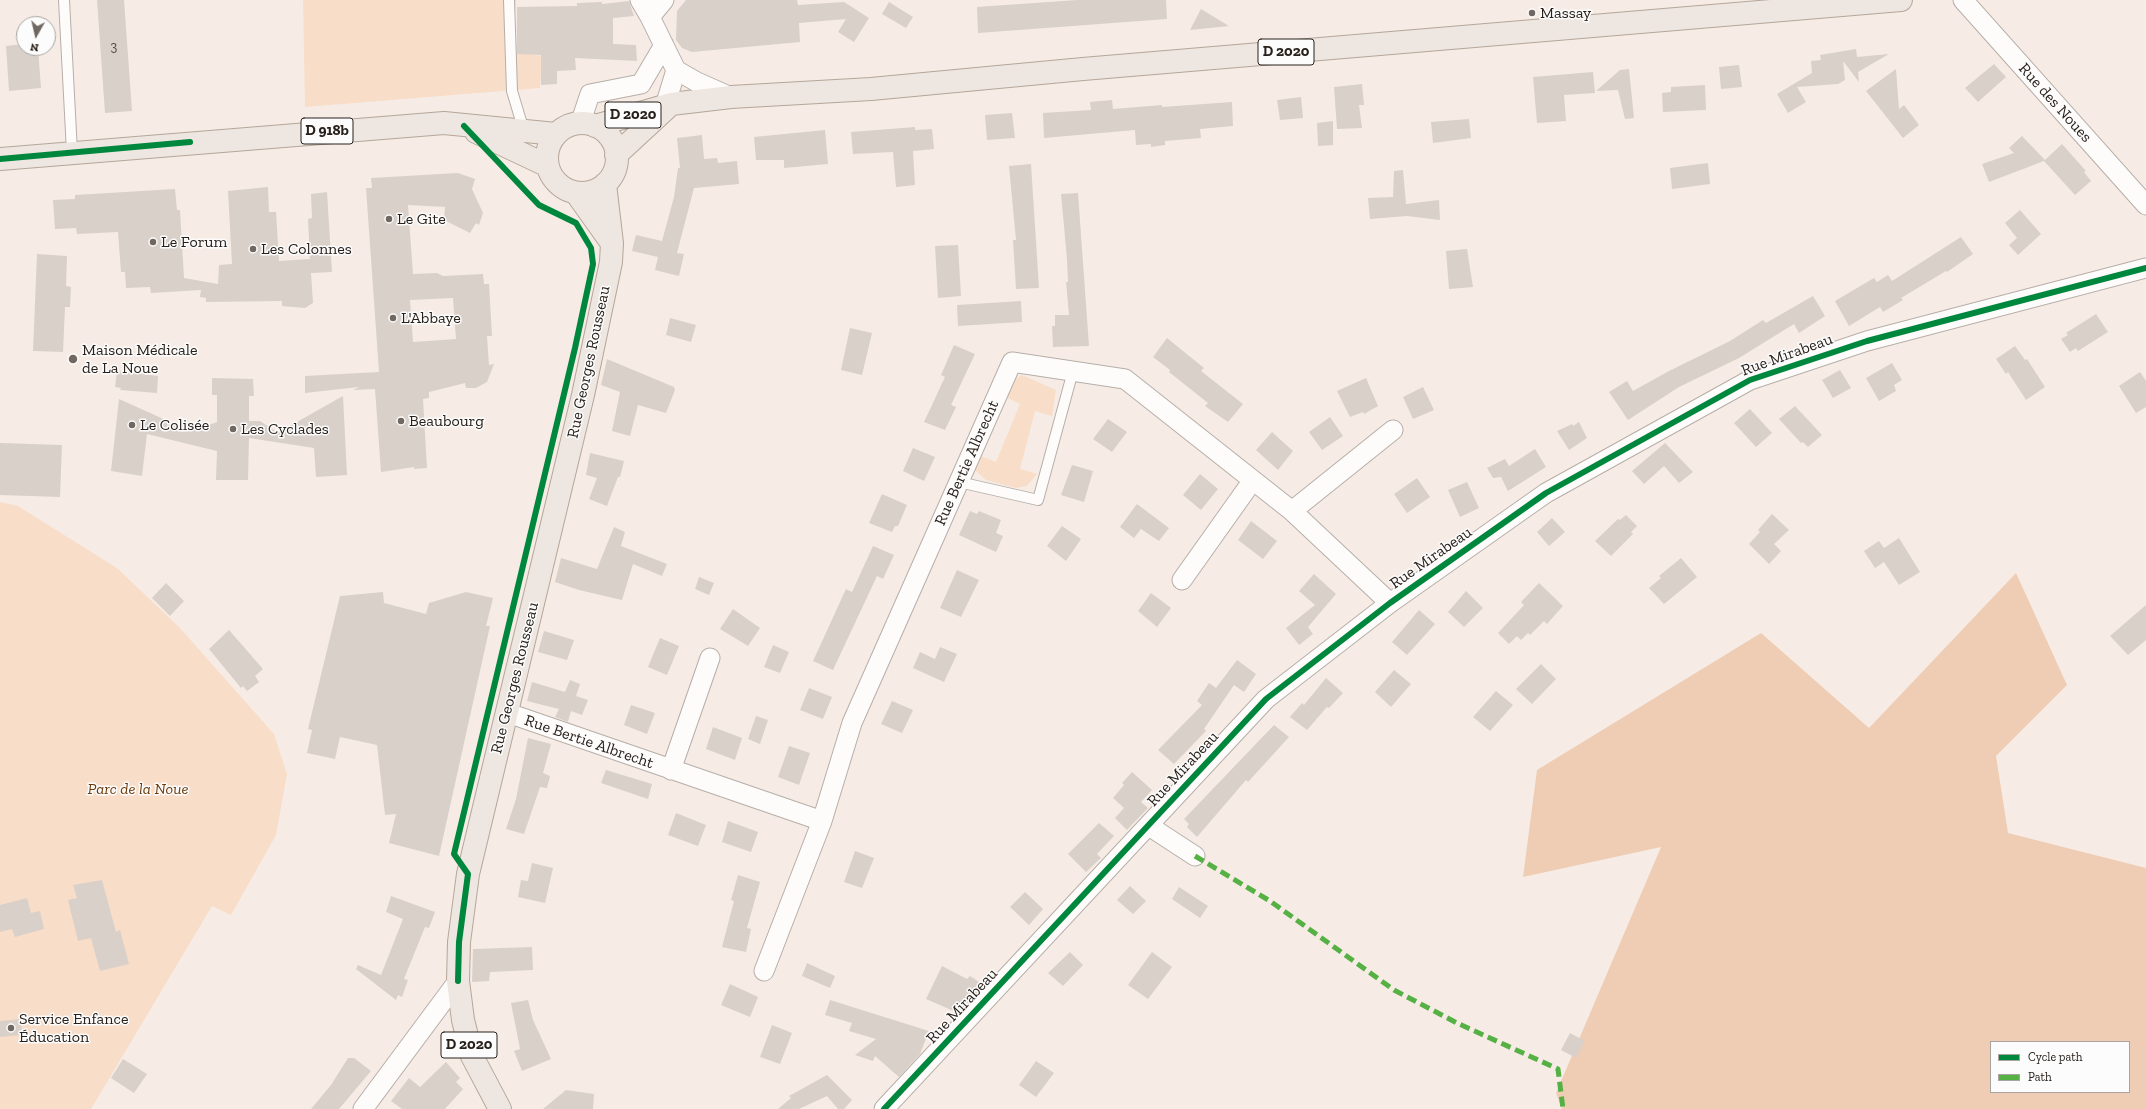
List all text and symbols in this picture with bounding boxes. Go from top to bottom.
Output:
place label: Massay [1540,3,1591,23]
marker: Massay [1527,8,1537,18]
north arrow [16,16,56,56]
house number: 3 [111,39,117,55]
road number: D 2020 [1258,39,1314,65]
text: N [29,40,39,54]
street label: Rue des Noues [2014,59,2096,147]
road number: D 2020 [605,102,661,128]
road number: D 918b [301,118,353,144]
place label: Le Gite [397,209,446,229]
marker: Le Gite [384,214,394,224]
place label: Le Forum [161,232,227,252]
marker: Le Forum [148,237,158,247]
place label: Les Colonnes [261,239,352,259]
marker: Les Colonnes [248,244,258,254]
street label: Rue Georges Rousseau [563,284,615,440]
place label: L'Abbaye [401,308,461,328]
marker: L'Abbaye [388,313,398,323]
street label: Rue Mirabeau [1739,330,1835,380]
place label: Maison Médicale de La Noue [82,340,198,378]
marker: Maison Médicale de La Noue [67,353,79,365]
street label: Rue Bertie Albrecht [931,397,1003,529]
place label: Beaubourg [409,411,484,431]
place label: Le Colisée [140,415,209,435]
marker: Beaubourg [396,416,406,426]
place label: Les Cyclades [241,419,329,439]
marker: Le Colisée [127,420,137,430]
marker: Les Cyclades [228,424,238,434]
street label: Rue Mirabeau [1386,523,1476,593]
street label: Rue Georges Rousseau [487,600,543,756]
street label: Rue Bertie Albrecht [522,711,656,773]
street label: Rue Mirabeau [1143,727,1223,811]
park label: Parc de la Noue [87,779,189,799]
street label: Rue Mirabeau [922,964,1002,1048]
place label: Service Enfance Éducation [19,1009,128,1047]
marker: Service Enfance Éducation [6,1023,16,1033]
road number: D 2020 [441,1032,497,1058]
legend [1990,1041,2130,1093]
text: Cycle path [2028,1050,2082,1064]
text: Path [2028,1070,2052,1084]

